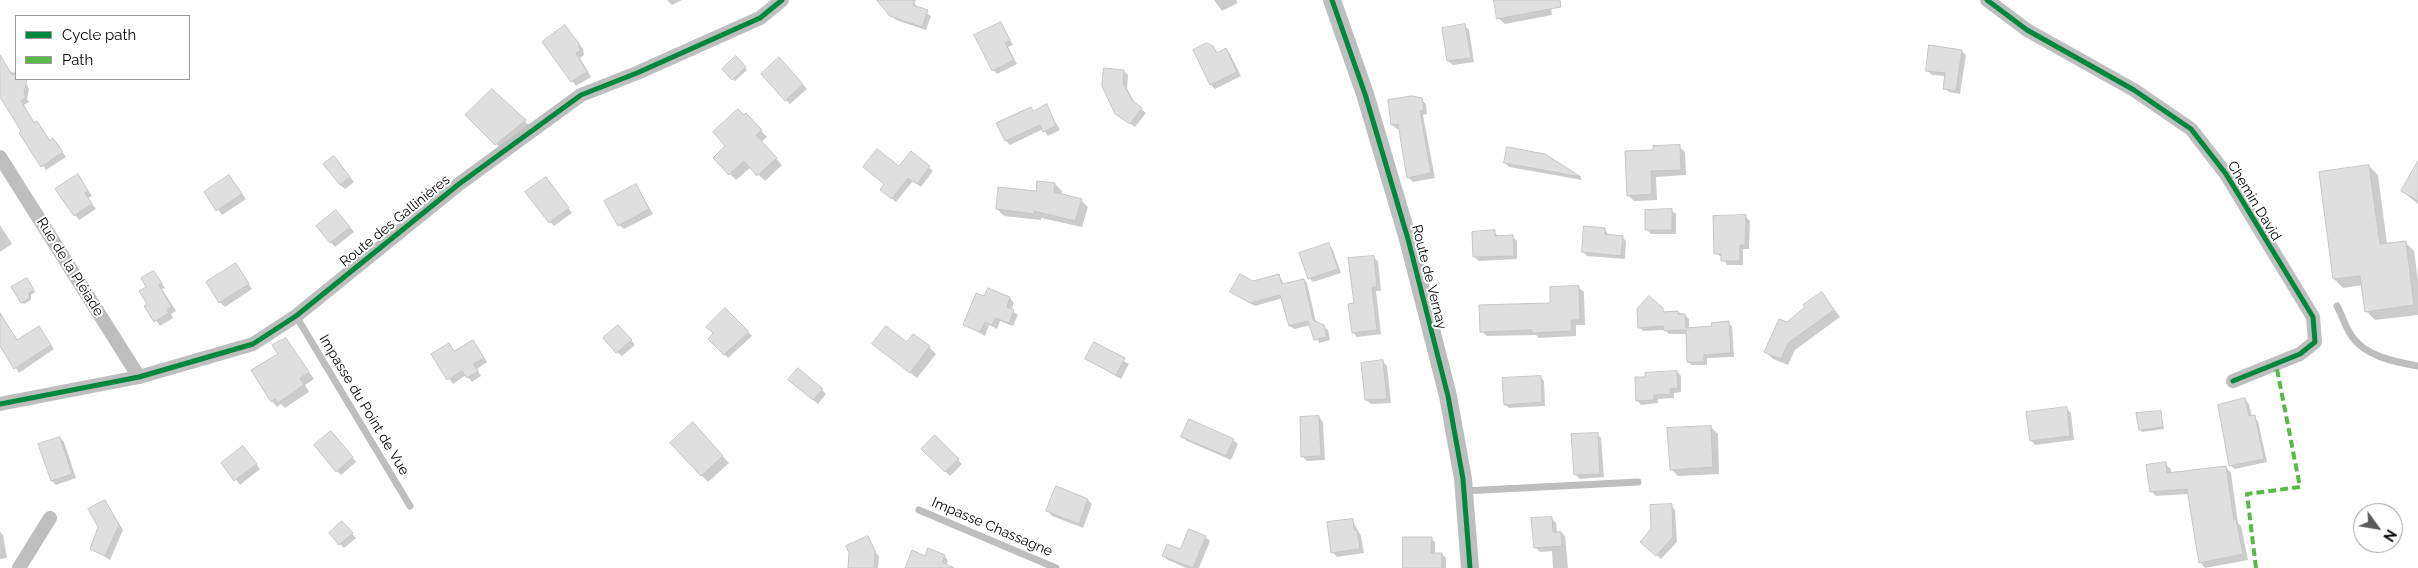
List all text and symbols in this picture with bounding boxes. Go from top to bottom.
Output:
legend [15,15,190,80]
text: Cycle path [62,26,136,44]
text: Path [62,51,93,69]
street label: Chemin David [2224,158,2284,244]
street label: Route des Gallinières [337,171,453,271]
street label: Rue de la Pléiade [33,215,107,319]
street label: Route de Vernay [1408,223,1450,331]
street label: Impasse du Point de Vue [315,332,413,478]
street label: Impasse Chassagne [929,494,1055,560]
north arrow [2353,503,2403,553]
text: N [2380,527,2399,544]

